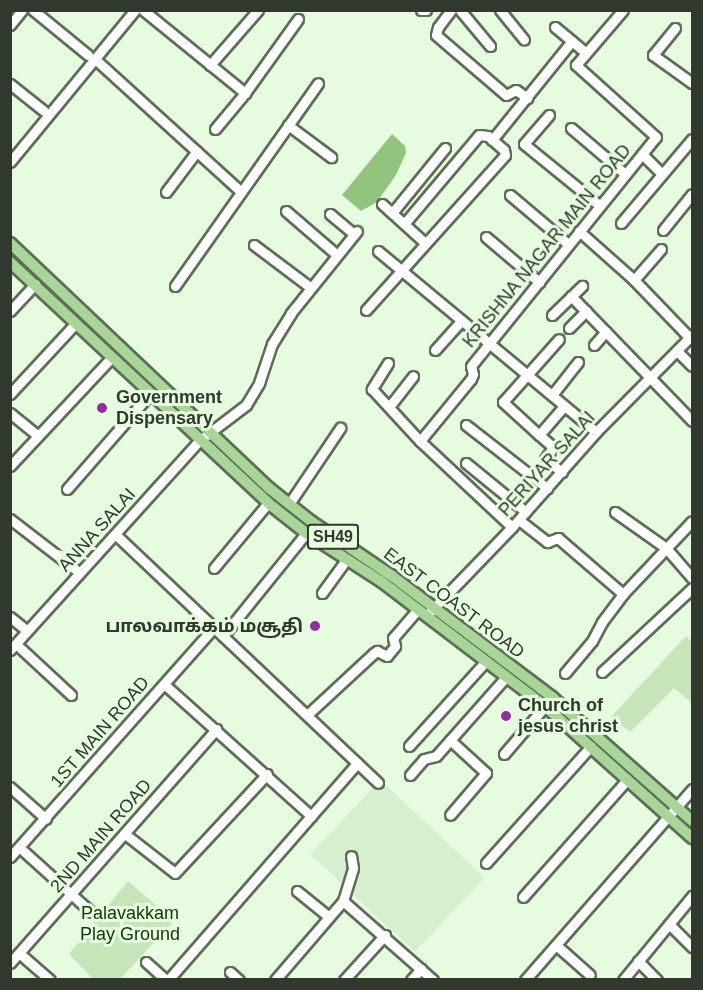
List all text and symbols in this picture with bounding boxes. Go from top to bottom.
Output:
street label: KRISHNA NAGAR MAIN ROAD [458,140,636,352]
place label: Government Dispensary [116,387,222,430]
marker: Government Dispensary [93,399,111,417]
street label: PERIYAR SALAI [494,407,600,521]
street label: ANNA SALAI [53,483,141,577]
road number: SH49 [306,524,360,550]
street label: EAST COAST ROAD [379,543,529,663]
place label: பாலவாக்கம் மசூதி [105,615,303,637]
marker: பாலவாக்கம் மசூதி [308,619,322,633]
street label: 1ST MAIN ROAD [46,672,154,792]
place label: Church of jesus christ [518,695,618,738]
marker: Church of jesus christ [499,709,513,723]
street label: 2ND MAIN ROAD [46,775,156,897]
park label: Palavakkam Play Ground [80,903,180,946]

